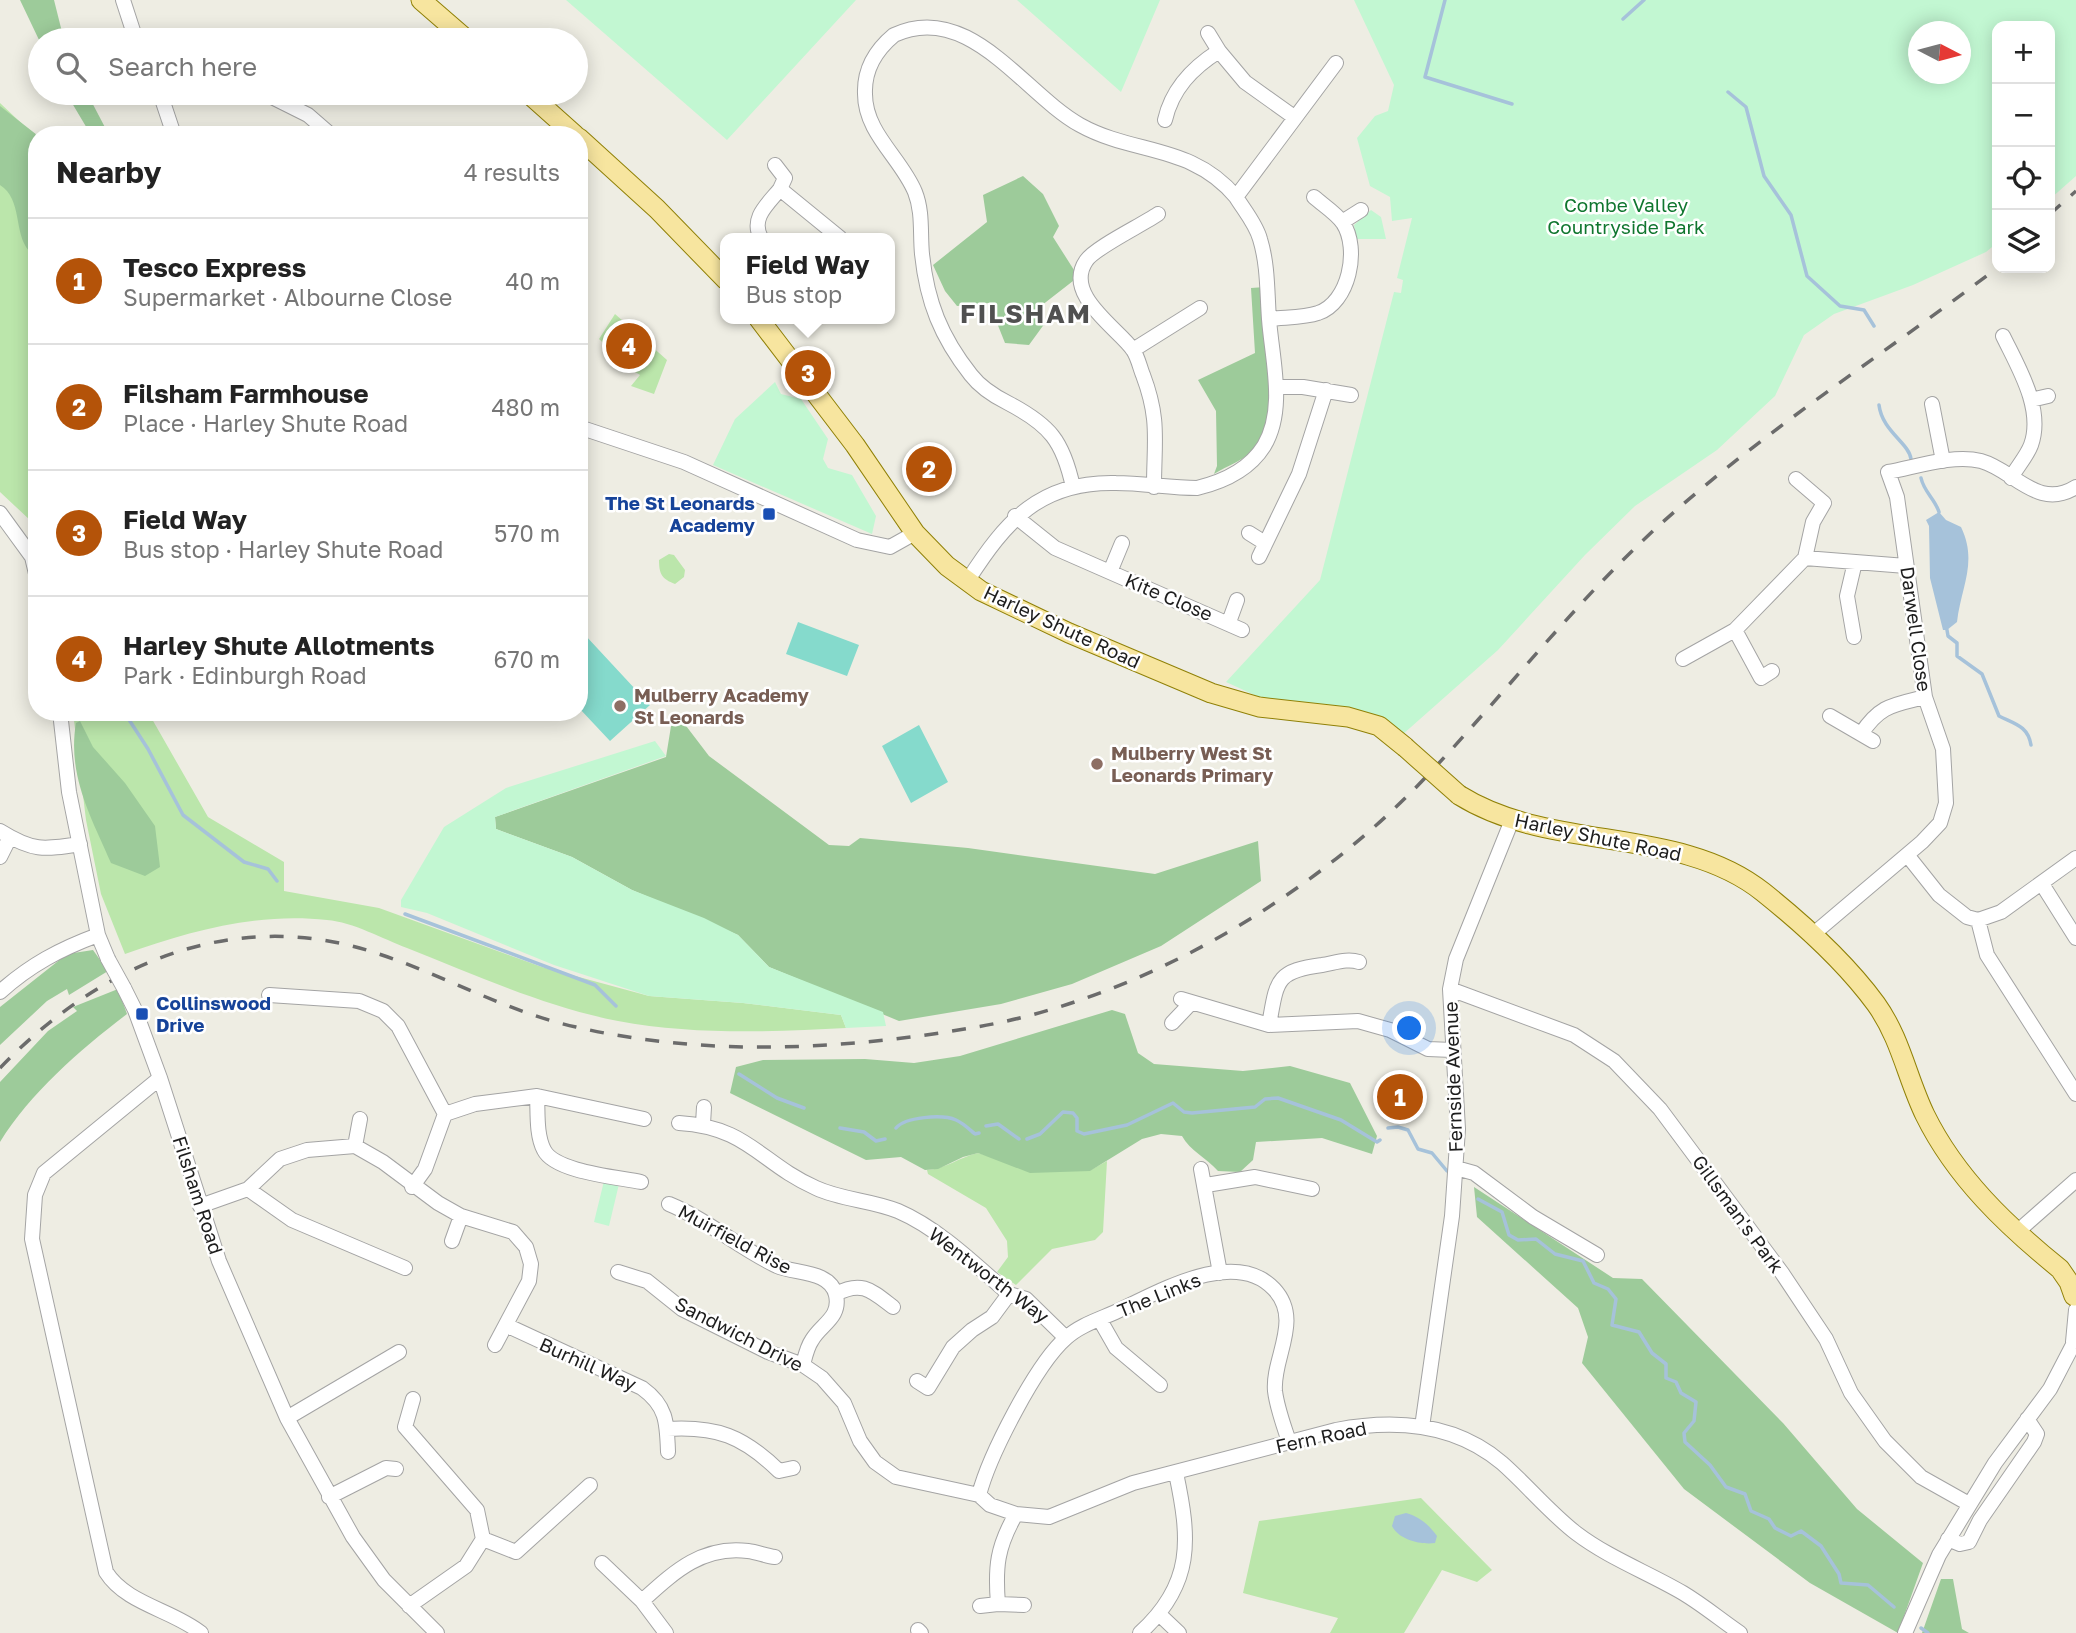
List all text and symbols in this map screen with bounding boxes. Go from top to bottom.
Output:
north arrow [1908,21,1971,84]
map controls [1992,21,2055,273]
button: + [1992,21,2055,84]
search box [28,28,588,105]
icon: search [52,48,90,86]
text: Search here [108,51,257,82]
button: − [1992,84,2055,147]
button: locate [1992,147,2055,210]
text: Nearby [56,154,161,190]
text: 4 results [464,158,560,186]
park label: Combe Valley Countryside Park [1547,193,1705,238]
button: layers [1992,210,2055,273]
popup [720,233,895,324]
text: Field Way [746,249,869,280]
text: Tesco Express [123,252,306,283]
text: 1 [73,267,85,295]
text: 40 m [506,267,560,295]
text: Bus stop [746,280,842,308]
text: Supermarket · Albourne Close [123,283,452,311]
district label: FILSHAM [960,298,1092,329]
pin: 4 [606,320,652,372]
pin: 3 [785,347,831,399]
text: Filsham Farmhouse [123,378,369,409]
text: 2 [72,393,86,421]
text: 480 m [492,393,560,421]
text: Place · Harley Shute Road [123,409,408,437]
pin: 2 [906,443,952,495]
place label: The St Leonards Academy [605,491,756,536]
text: Field Way [123,504,247,535]
marker: The St Leonards Academy [761,506,777,522]
text: 3 [72,519,86,547]
text: 570 m [494,519,560,547]
text: Bus stop · Harley Shute Road [123,535,444,563]
street label: Darwell Close [1896,565,1937,693]
street label: Kite Close [1122,568,1216,625]
street label: Harley Shute Road [980,580,1144,673]
text: Harley Shute Allotments [123,630,434,661]
text: 4 [72,645,86,673]
text: 670 m [494,645,560,673]
text: Park · Edinburgh Road [123,661,367,689]
place label: Mulberry Academy St Leonards [634,683,809,728]
marker: Mulberry Academy St Leonards [612,698,628,714]
place label: Mulberry West St Leonards Primary [1111,741,1274,786]
marker: Mulberry West St Leonards Primary [1089,756,1105,772]
street label: Harley Shute Road [1513,808,1684,865]
place label: Collinswood Drive [156,991,271,1036]
street label: Fernside Avenue [1438,1001,1467,1153]
marker: Collinswood Drive [134,1006,150,1022]
your location [1392,1011,1426,1045]
pin: 1 [1377,1071,1423,1123]
street label: Filsham Road [169,1133,228,1257]
street label: Gillsman's Park [1688,1150,1789,1277]
street label: Muirfield Rise [675,1199,796,1278]
street label: Wentworth Way [925,1222,1054,1328]
street label: The Links [1114,1267,1204,1322]
street label: Sandwich Drive [671,1291,807,1376]
street label: Burhill Way [536,1332,641,1395]
street label: Fern Road [1273,1416,1369,1457]

